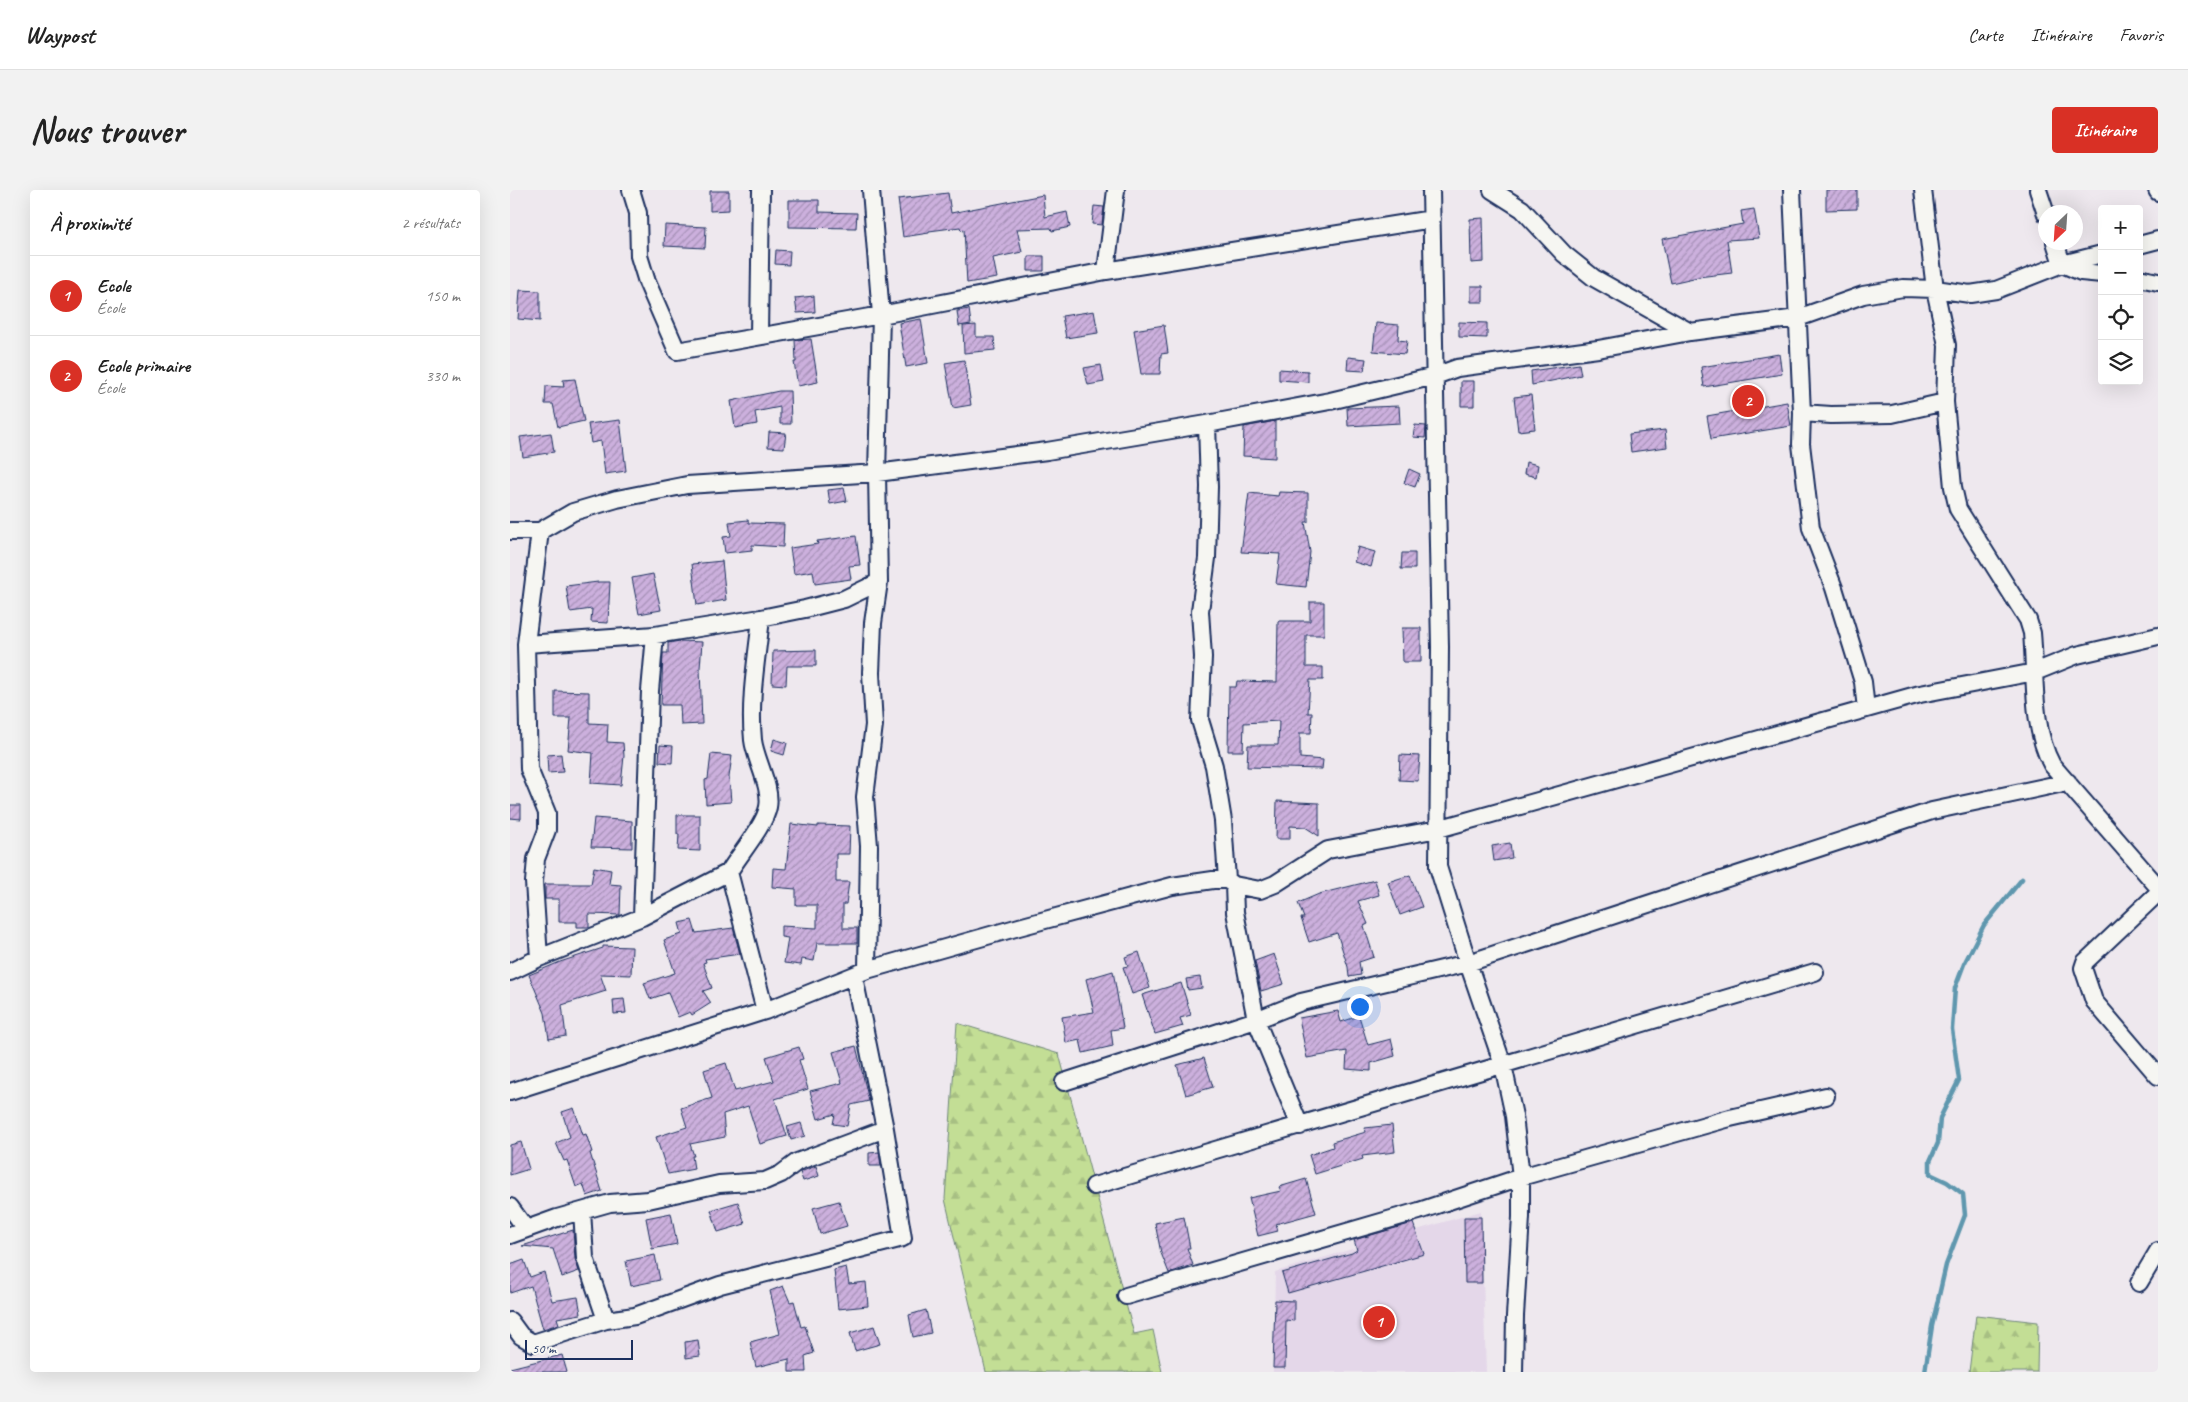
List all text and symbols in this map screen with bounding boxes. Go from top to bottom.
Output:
text: Waypost [25,20,95,50]
text: Carte [1968,24,2003,46]
text: Itinéraire [2031,24,2092,46]
text: Favoris [2120,24,2163,46]
button: Itinéraire [2052,107,2158,153]
text: Nous trouver [30,108,184,153]
north arrow [2038,205,2083,250]
map controls [2098,205,2143,385]
button: + [2098,205,2143,250]
text: À proximité [50,210,130,236]
text: 2 résultats [401,213,460,233]
button: − [2098,250,2143,295]
text: Ecole [97,274,131,298]
text: 1 [62,286,70,306]
text: 150 m [426,286,460,306]
button: locate [2098,295,2143,340]
text: École [97,298,125,318]
button: layers [2098,340,2143,385]
text: Ecole primaire [97,354,190,378]
text: 2 [62,366,70,386]
text: 330 m [426,366,460,386]
text: École [97,378,125,398]
pin: 2 [1732,382,1764,420]
your location [1347,994,1373,1020]
pin: 1 [1363,1303,1395,1341]
scale bar [525,1337,632,1360]
text: 50 m [532,1340,556,1357]

